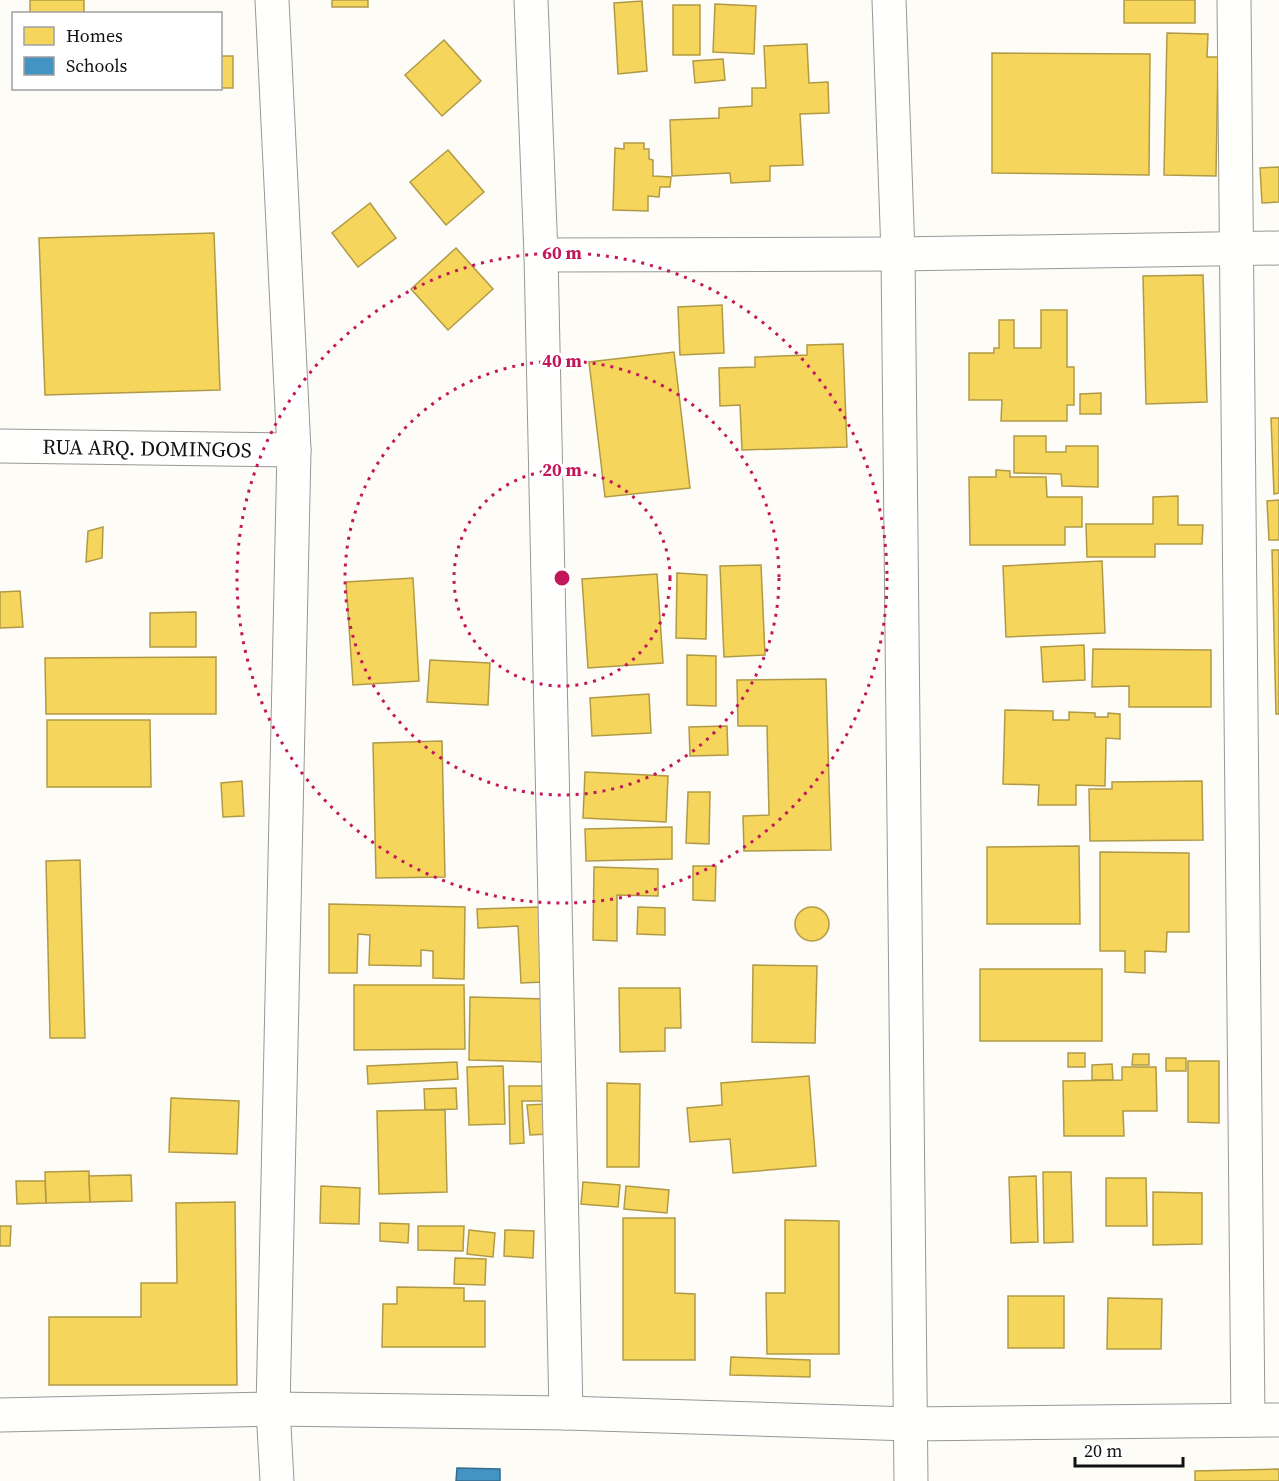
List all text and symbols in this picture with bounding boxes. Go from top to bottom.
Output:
legend [12,12,222,90]
text: Homes [66,23,123,48]
text: Schools [66,53,128,78]
text: 60 m [542,240,582,265]
text: 40 m [542,348,582,373]
street label: RUA ARQ. DOMINGOS [42,432,252,464]
text: 20 m [542,457,582,482]
centre of rings [552,568,572,588]
scale bar [1075,1430,1183,1468]
text: 20 m [1084,1438,1122,1463]

